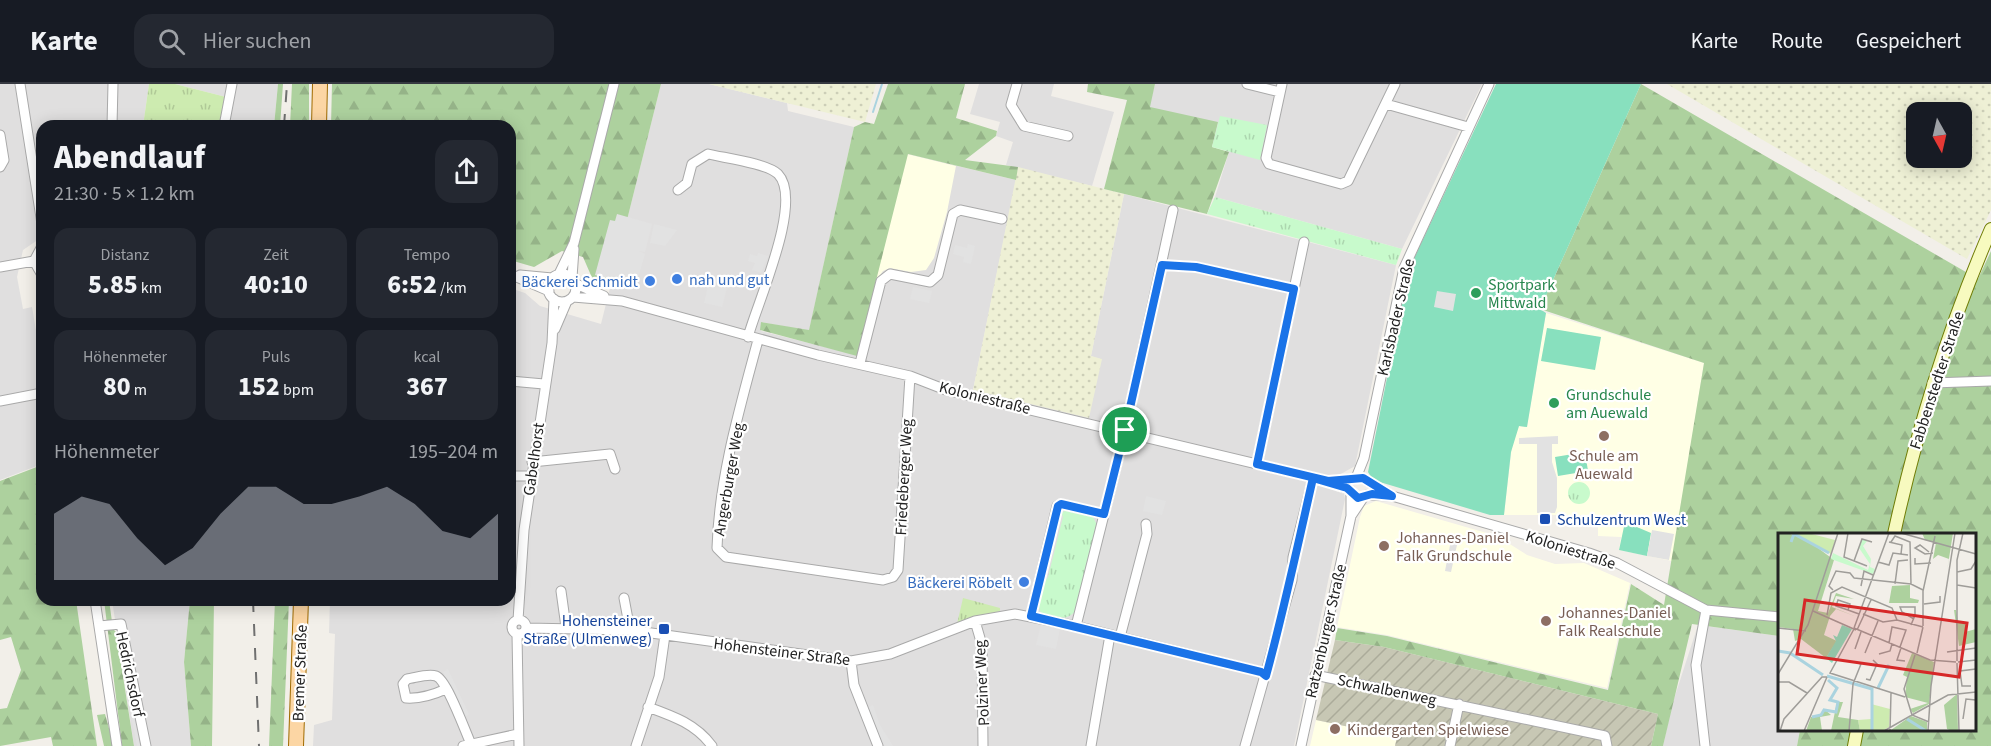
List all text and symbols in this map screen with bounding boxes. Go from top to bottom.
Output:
search box [134,14,554,68]
text: Karte [30,21,98,61]
icon: search [155,25,188,58]
text: Hier suchen [203,25,312,57]
text: Karte [1691,26,1738,56]
text: Route [1771,26,1823,56]
text: Gespeichert [1856,26,1961,56]
north arrow [1906,102,1972,168]
map controls [1906,102,1972,168]
text: Abendlauf [54,134,205,181]
button: share [435,140,498,203]
text: 21:30 · 5 × 1.2 km [54,180,195,208]
text: Distanz [101,244,149,266]
text: Zeit [263,244,289,266]
text: Tempo [404,244,450,266]
street label: Karlsbader Straße [1372,256,1420,378]
text: 5.85 [88,266,138,303]
text: 40:10 [244,266,308,303]
text: 6:52 [387,266,437,303]
place label: nah und gut [689,269,770,291]
place label: Bäckerei Schmidt [521,271,639,293]
marker: nah und gut [670,272,684,286]
marker: Bäckerei Schmidt [643,274,657,288]
place label: Sportpark Mittwald [1488,274,1555,314]
text: km [138,277,162,299]
text: /km [437,277,467,299]
marker: Sportpark Mittwald [1469,286,1483,300]
street label: Fabbenstedter Straße [1904,308,1970,452]
text: Höhenmeter [83,346,167,368]
text: Puls [262,346,290,368]
text: kcal [414,346,440,368]
text: 80 [103,368,131,405]
text: 152 [238,368,280,405]
text: 367 [406,368,448,405]
street label: Koloniestraße [937,376,1033,420]
text: m [131,379,147,401]
text: bpm [280,379,314,401]
place label: Grundschule am Auewald [1566,384,1651,424]
marker: Grundschule am Auewald [1547,396,1561,410]
pin [1099,404,1150,455]
icon: arrive [1108,413,1141,446]
street label: Friedeberger Weg [890,418,918,536]
street label: Gabelhorst [518,421,550,497]
street label: Angerburger Weg [708,421,750,538]
marker: Schule am Auewald [1597,429,1611,443]
text: Höhenmeter [54,438,159,466]
text: 195–204 m [408,438,498,466]
place label: Schule am Auewald [1569,445,1639,485]
place label: Schulzentrum West [1557,509,1687,531]
marker: Schulzentrum West [1538,512,1552,526]
street label: Koloniestraße [1523,525,1619,575]
place label: Johannes-Daniel Falk Grundschule [1396,527,1512,567]
inset map [1778,533,1976,731]
marker: Johannes-Daniel Falk Grundschule [1377,539,1391,553]
street label: Ratzenburger Straße [1300,562,1352,700]
place label: Bäckerei Röbelt [907,572,1013,594]
marker: Bäckerei Röbelt [1017,575,1031,589]
place label: Johannes-Daniel Falk Realschule [1558,602,1671,642]
place label: Hohensteiner Straße (Ulmenweg) [523,610,652,650]
marker: Johannes-Daniel Falk Realschule [1539,614,1553,628]
marker: Hohensteiner Straße (Ulmenweg) [657,622,671,636]
street label: Bremer Straße [287,624,313,722]
street label: Hedrichsdorf [110,629,150,720]
street label: Hohensteiner Straße [712,633,851,671]
street label: Polziner Weg [969,639,995,726]
street label: Schwalbenweg [1335,669,1438,711]
place label: Kindergarten Spielwiese [1347,719,1509,741]
marker: Kindergarten Spielwiese [1328,722,1342,736]

